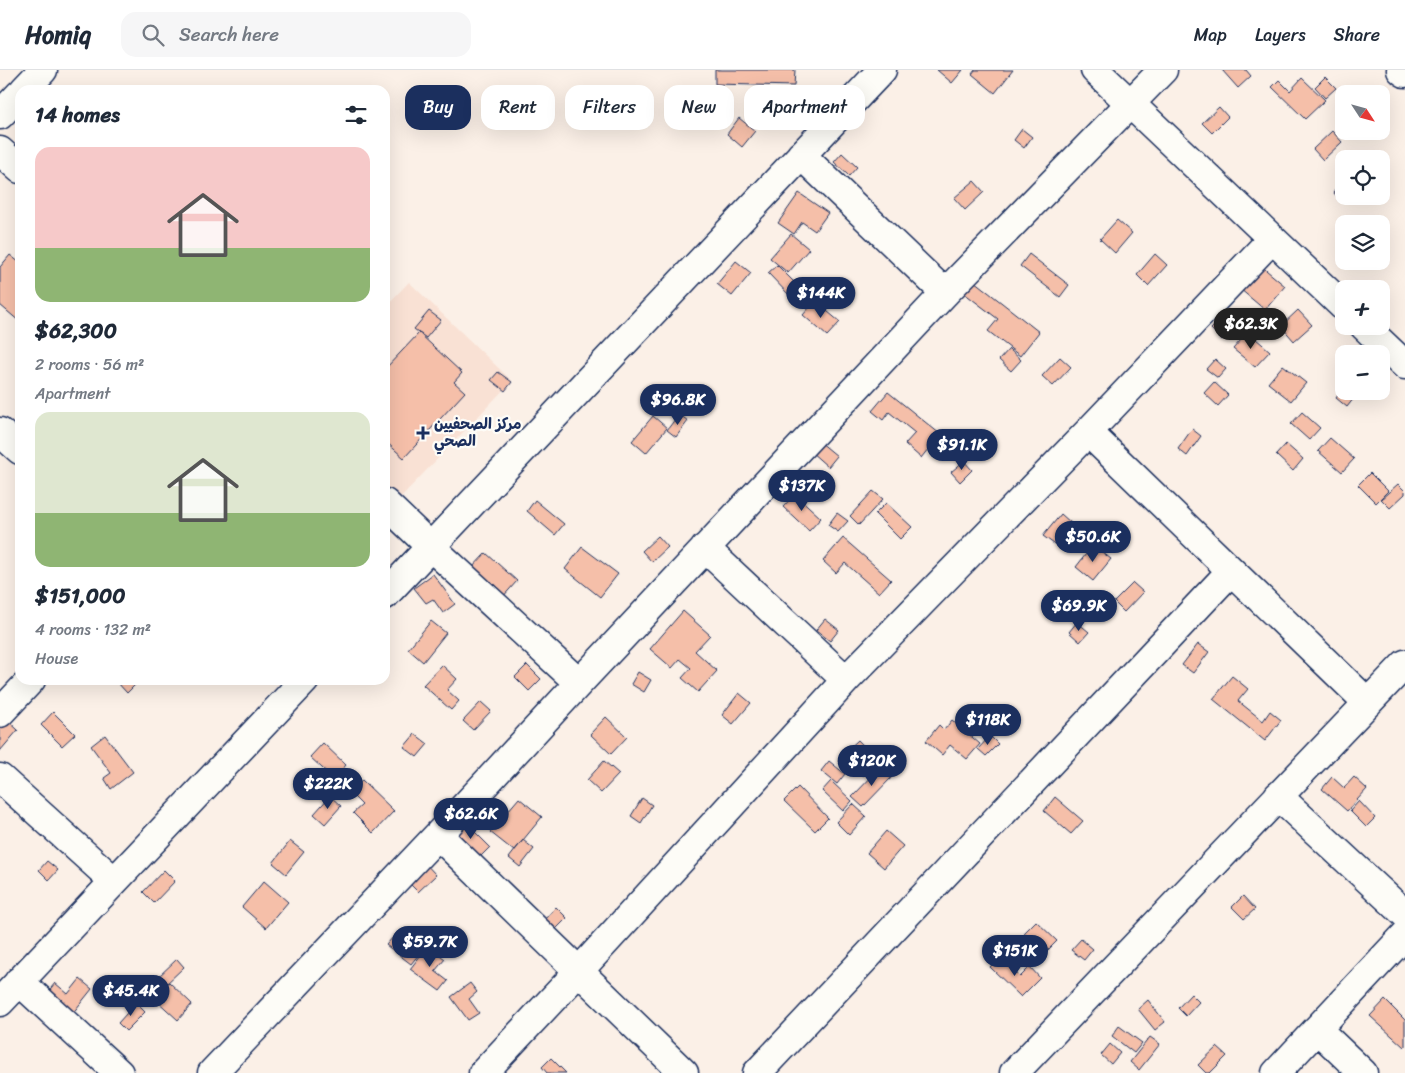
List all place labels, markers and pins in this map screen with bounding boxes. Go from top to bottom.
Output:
pin: $144K [786,276,856,319]
pin: $62.3K [1210,308,1292,350]
pin: $96.8K [637,384,719,426]
place label: مركز الصحفيين الصحي [434,411,522,455]
marker: مركز الصحفيين الصحي [416,426,430,440]
pin: $91.1K [921,428,1003,471]
pin: $137K [767,470,837,512]
pin: $50.6K [1052,520,1134,563]
pin: $69.9K [1038,590,1120,632]
pin: $118K [953,704,1023,746]
pin: $120K [837,744,907,787]
pin: $222K [293,768,363,810]
pin: $62.6K [430,798,512,840]
pin: $59.7K [389,926,471,968]
pin: $151K [980,934,1050,977]
pin: $45.4K [90,974,172,1017]

